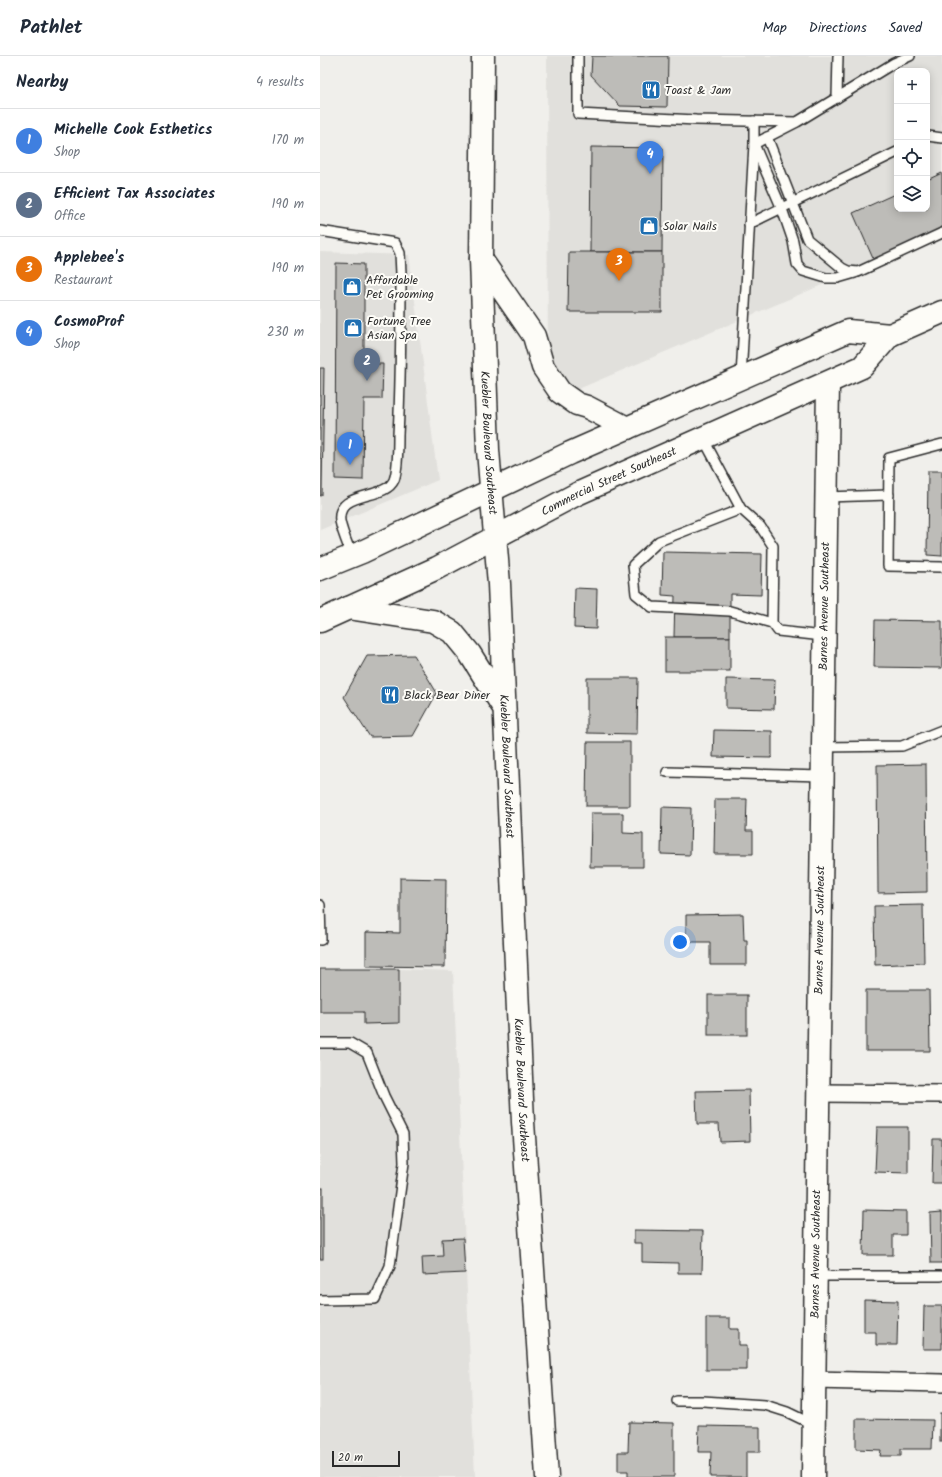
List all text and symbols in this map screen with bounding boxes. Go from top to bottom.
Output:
text: Pathlet [20,13,82,43]
text: Map [762,17,787,39]
text: Directions [809,17,867,39]
text: Saved [889,17,922,39]
map controls [894,68,930,212]
button: + [894,68,930,104]
text: Nearby [16,69,68,96]
text: 4 results [256,72,304,93]
restaurant icon: Toast & Jam [640,79,662,101]
place label: Toast & Jam [665,81,732,100]
button: − [894,104,930,140]
text: Michelle Cook Esthetics [54,118,212,142]
text: 1 [27,130,31,151]
text: 170 m [272,130,304,151]
button: locate [894,140,930,176]
pin: 4 [637,141,663,174]
text: Shop [54,142,80,163]
button: layers [894,176,930,212]
text: Efficient Tax Associates [54,182,215,206]
text: 2 [25,194,33,215]
text: 190 m [272,194,304,215]
text: Office [54,206,85,227]
shop icon: Solar Nails [638,215,660,237]
place label: Solar Nails [663,217,717,236]
text: Applebee's [54,246,124,270]
pin: 3 [606,248,632,281]
text: 3 [25,258,33,279]
text: 190 m [272,258,304,279]
text: Restaurant [54,270,113,291]
place label: Affordable Pet Grooming [366,271,434,304]
shop icon: Affordable Pet Grooming [341,276,363,298]
text: CosmoProf [54,310,123,334]
place label: Fortune Tree Asian Spa [367,312,432,345]
shop icon: Fortune Tree Asian Spa [342,317,364,339]
text: 4 [25,322,33,343]
text: 230 m [267,322,304,343]
text: Shop [54,334,80,355]
pin: 2 [354,348,380,381]
street label: Kuebler Boulevard Southeast [476,371,503,516]
pin: 1 [337,432,363,465]
street label: Commercial Street Southeast [538,441,680,521]
street label: Barnes Avenue Southeast [814,541,835,671]
restaurant icon: Black Bear Diner [379,684,401,706]
place label: Black Bear Diner [404,686,491,705]
street label: Kuebler Boulevard Southeast [494,694,520,839]
street label: Barnes Avenue Southeast [809,865,830,994]
your location [670,932,690,952]
street label: Kuebler Boulevard Southeast [509,1018,535,1163]
street label: Barnes Avenue Southeast [805,1189,826,1318]
scale bar [332,1449,400,1468]
text: 20 m [338,1449,363,1467]

